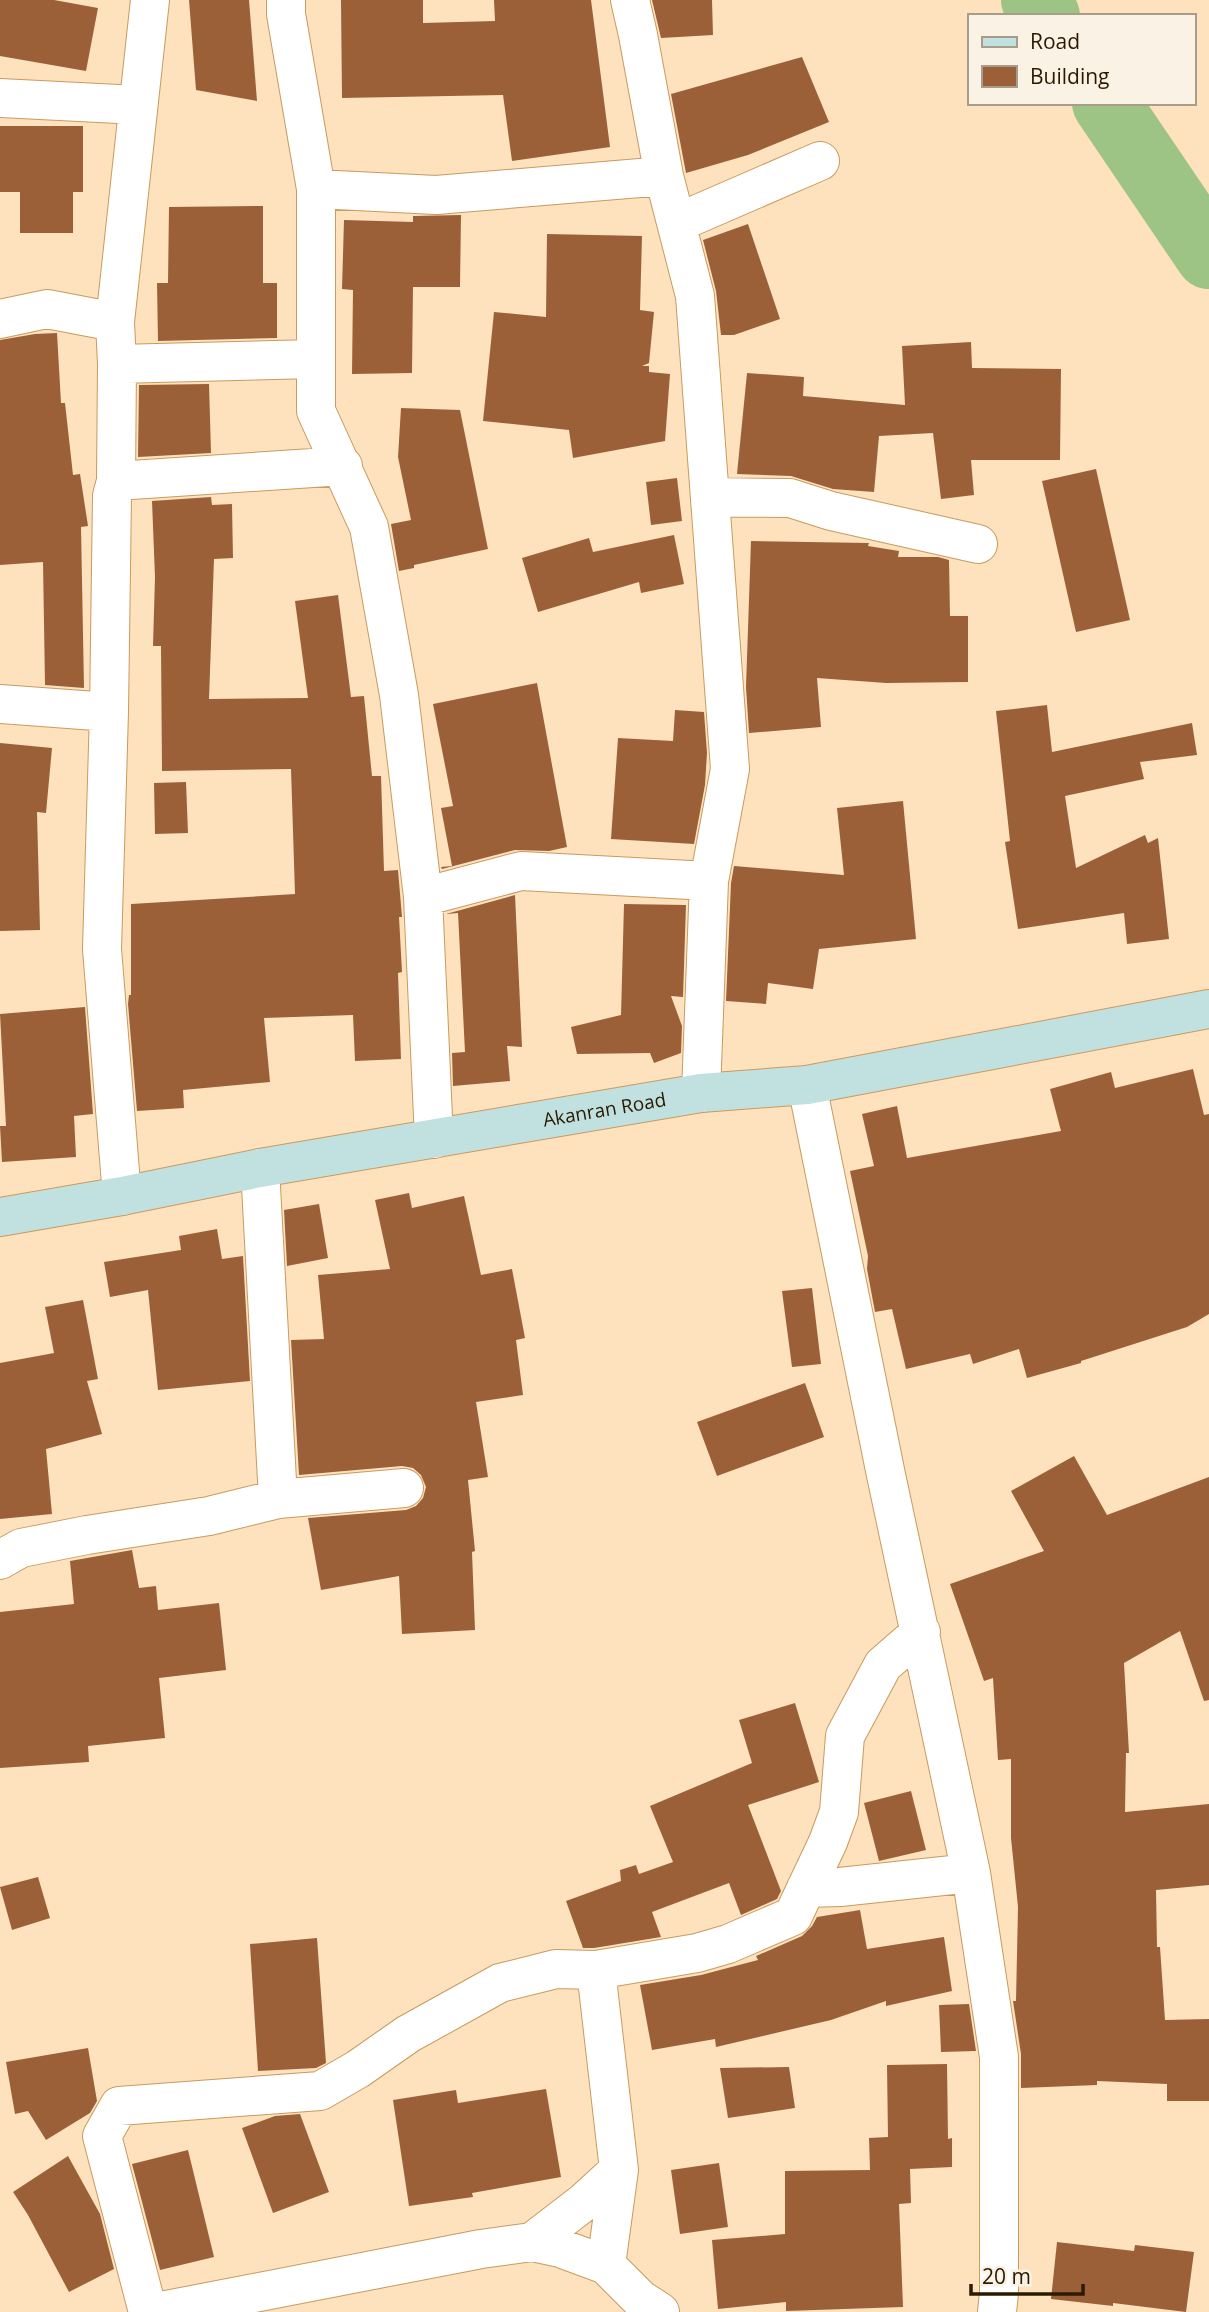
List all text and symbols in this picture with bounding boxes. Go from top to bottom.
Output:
legend [968,14,1195,105]
text: Road [1030,27,1080,55]
text: Building [1030,62,1109,90]
street label: Akanran Road [541,1086,668,1133]
scale bar [971,2252,1083,2296]
text: 20 m [982,2262,1031,2290]

